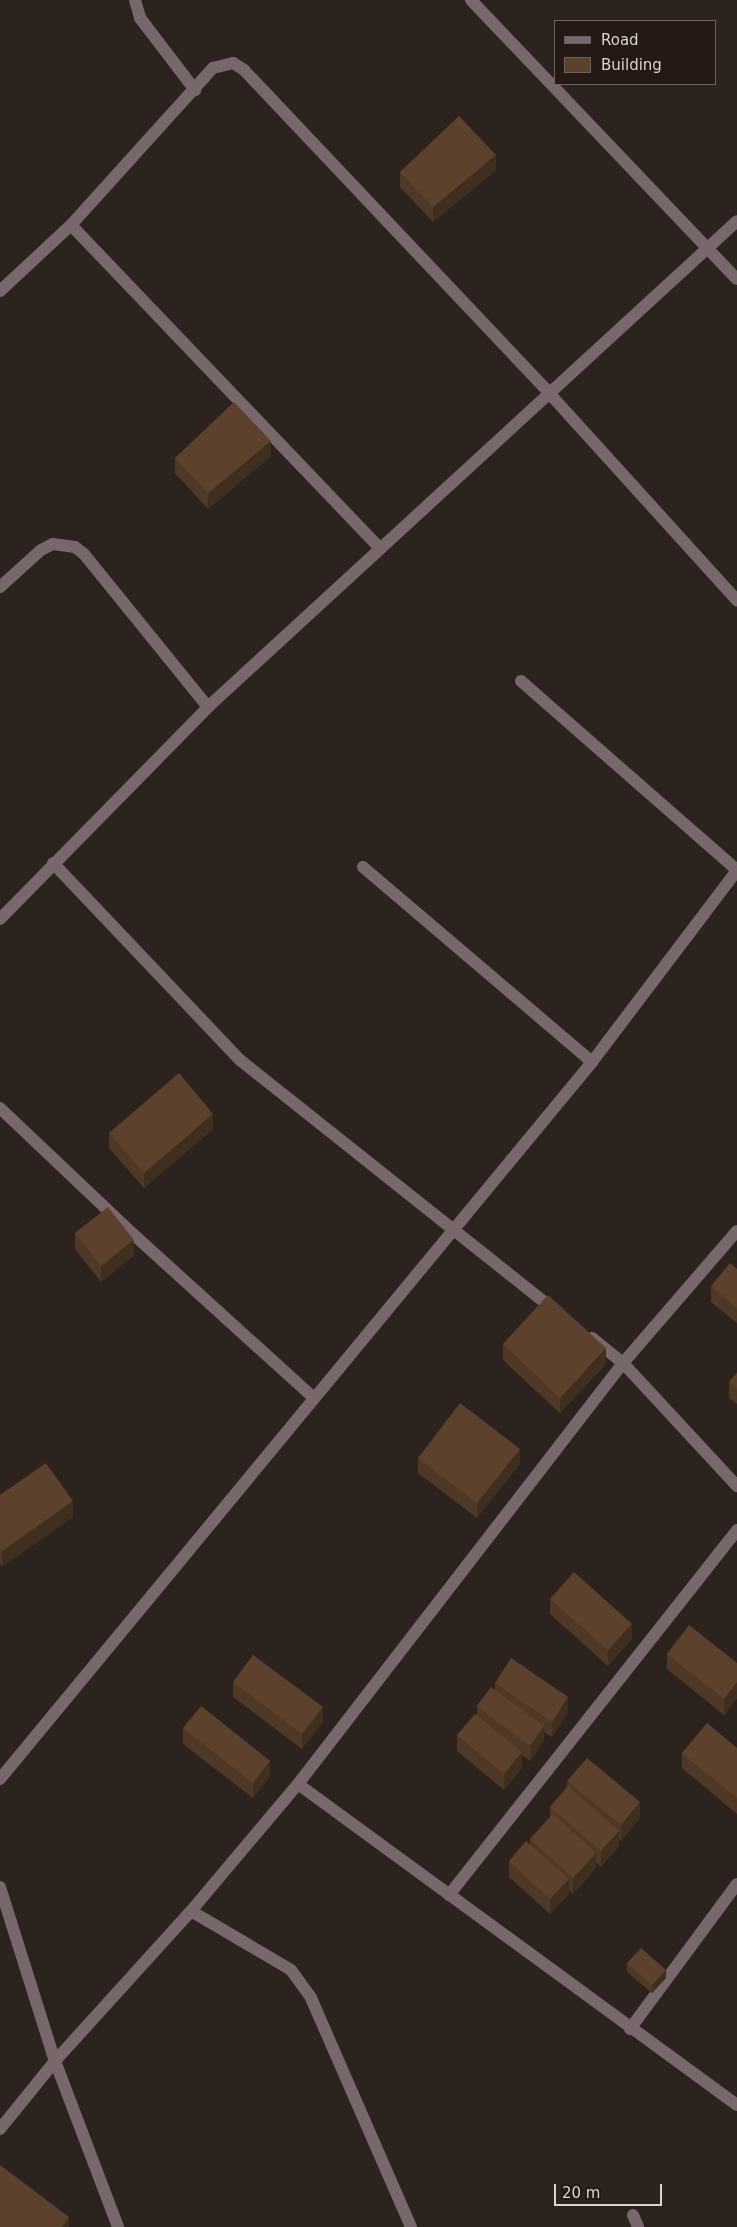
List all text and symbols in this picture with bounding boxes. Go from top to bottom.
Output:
legend [554,20,717,85]
text: Road [601,31,639,49]
text: Building [601,56,662,74]
scale bar [557,2174,664,2206]
text: 20 m [562,2184,600,2202]

